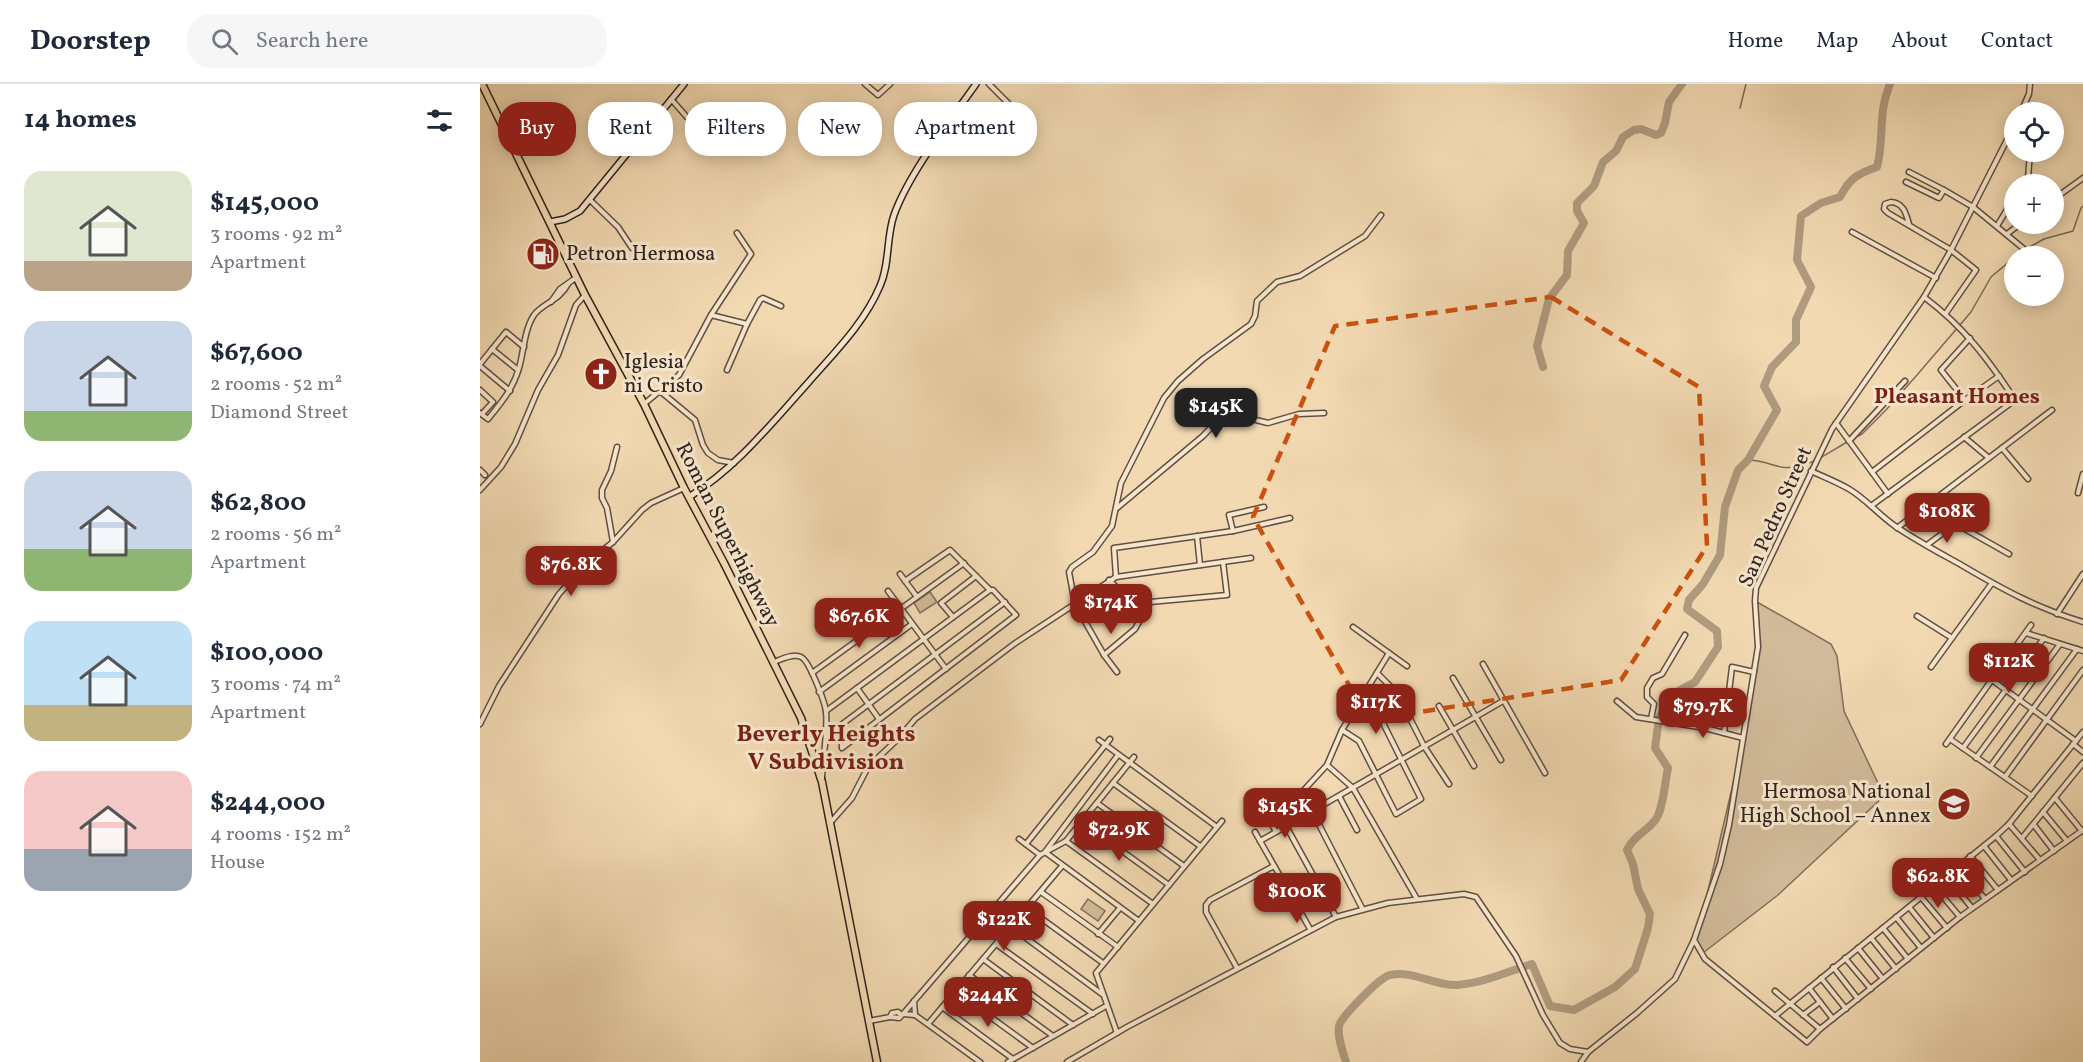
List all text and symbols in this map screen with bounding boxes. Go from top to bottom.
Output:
search box [187,14,607,68]
text: Doorstep [30,22,151,61]
icon: search [208,25,241,58]
text: Search here [256,26,369,57]
text: Home [1728,27,1783,56]
text: Map [1816,27,1858,56]
text: About [1891,27,1948,56]
text: Contact [1981,27,2053,56]
text: 14 homes [24,102,137,138]
chip: Buy [498,102,576,156]
chip: Rent [588,102,673,156]
chip: Filters [685,102,786,156]
chip: New [798,102,882,156]
chip: Apartment [894,102,1037,156]
map controls [2004,102,2064,306]
button: locate [2004,102,2064,162]
icon: filters [423,104,456,137]
button: + [2004,174,2064,234]
text: $145,000 [210,185,319,221]
icon: home [72,195,144,267]
text: 3 rooms · 92 m² [210,221,342,249]
fuel station icon: Petron Hermosa [525,236,561,272]
place label: Petron Hermosa [566,240,716,269]
button: − [2004,246,2064,306]
text: Apartment [210,249,306,277]
text: $67,600 [210,335,303,371]
icon: home [72,345,144,417]
place label: Iglesia ni Cristo [624,348,703,401]
church icon: Iglesia ni Cristo [583,356,619,392]
text: 2 rooms · 52 m² [210,371,342,399]
district label: Pleasant Homes [1874,382,2040,413]
pin: $145K [1174,388,1258,439]
text: $145K [1188,393,1244,421]
text: Diamond Street [210,399,349,427]
street label: Roman Superhighway [668,438,786,633]
street label: San Pedro Street [1732,442,1820,592]
text: $62,800 [210,485,306,521]
pin: $108K [1905,493,1989,544]
icon: home [72,495,144,567]
text: $108K [1919,498,1975,526]
text: 2 rooms · 56 m² [210,521,341,549]
pin: $76.8K [522,546,620,597]
text: Apartment [210,549,306,577]
text: $76.8K [540,551,602,579]
pin: $174K [1069,584,1153,635]
text: $174K [1084,589,1138,617]
pin: $67.6K [810,598,908,649]
text: $67.6K [829,603,889,631]
text: $100,000 [210,635,323,671]
pin: $112K [1967,643,2051,694]
icon: home [72,645,144,717]
text: $112K [1983,648,2035,676]
text: 3 rooms · 74 m² [210,671,341,699]
pin: $117K [1334,684,1418,735]
pin: $79.7K [1654,688,1752,739]
text: $117K [1350,689,1402,717]
text: $79.7K [1673,693,1733,721]
text: Apartment [210,699,306,727]
district label: Beverly Heights V Subdivision [736,718,916,780]
place label: Hermosa National High School – Annex [1740,778,1931,831]
text: $244,000 [210,785,325,821]
school or university icon: Hermosa National High School – Annex [1936,786,1972,822]
pin: $145K [1243,788,1327,839]
text: $145K [1257,793,1313,821]
icon: home [72,795,144,867]
pin: $72.9K [1070,811,1168,862]
text: $72.9K [1088,816,1150,844]
text: 4 rooms · 152 m² [210,821,351,849]
text: House [210,849,265,877]
pin: $62.8K [1889,858,1987,909]
text: $62.8K [1906,863,1970,891]
pin: $100K [1255,873,1339,924]
text: $100K [1268,878,1326,906]
pin: $122K [962,901,1046,952]
text: $122K [977,906,1031,934]
pin: $244K [946,977,1030,1028]
text: $244K [958,982,1018,1010]

